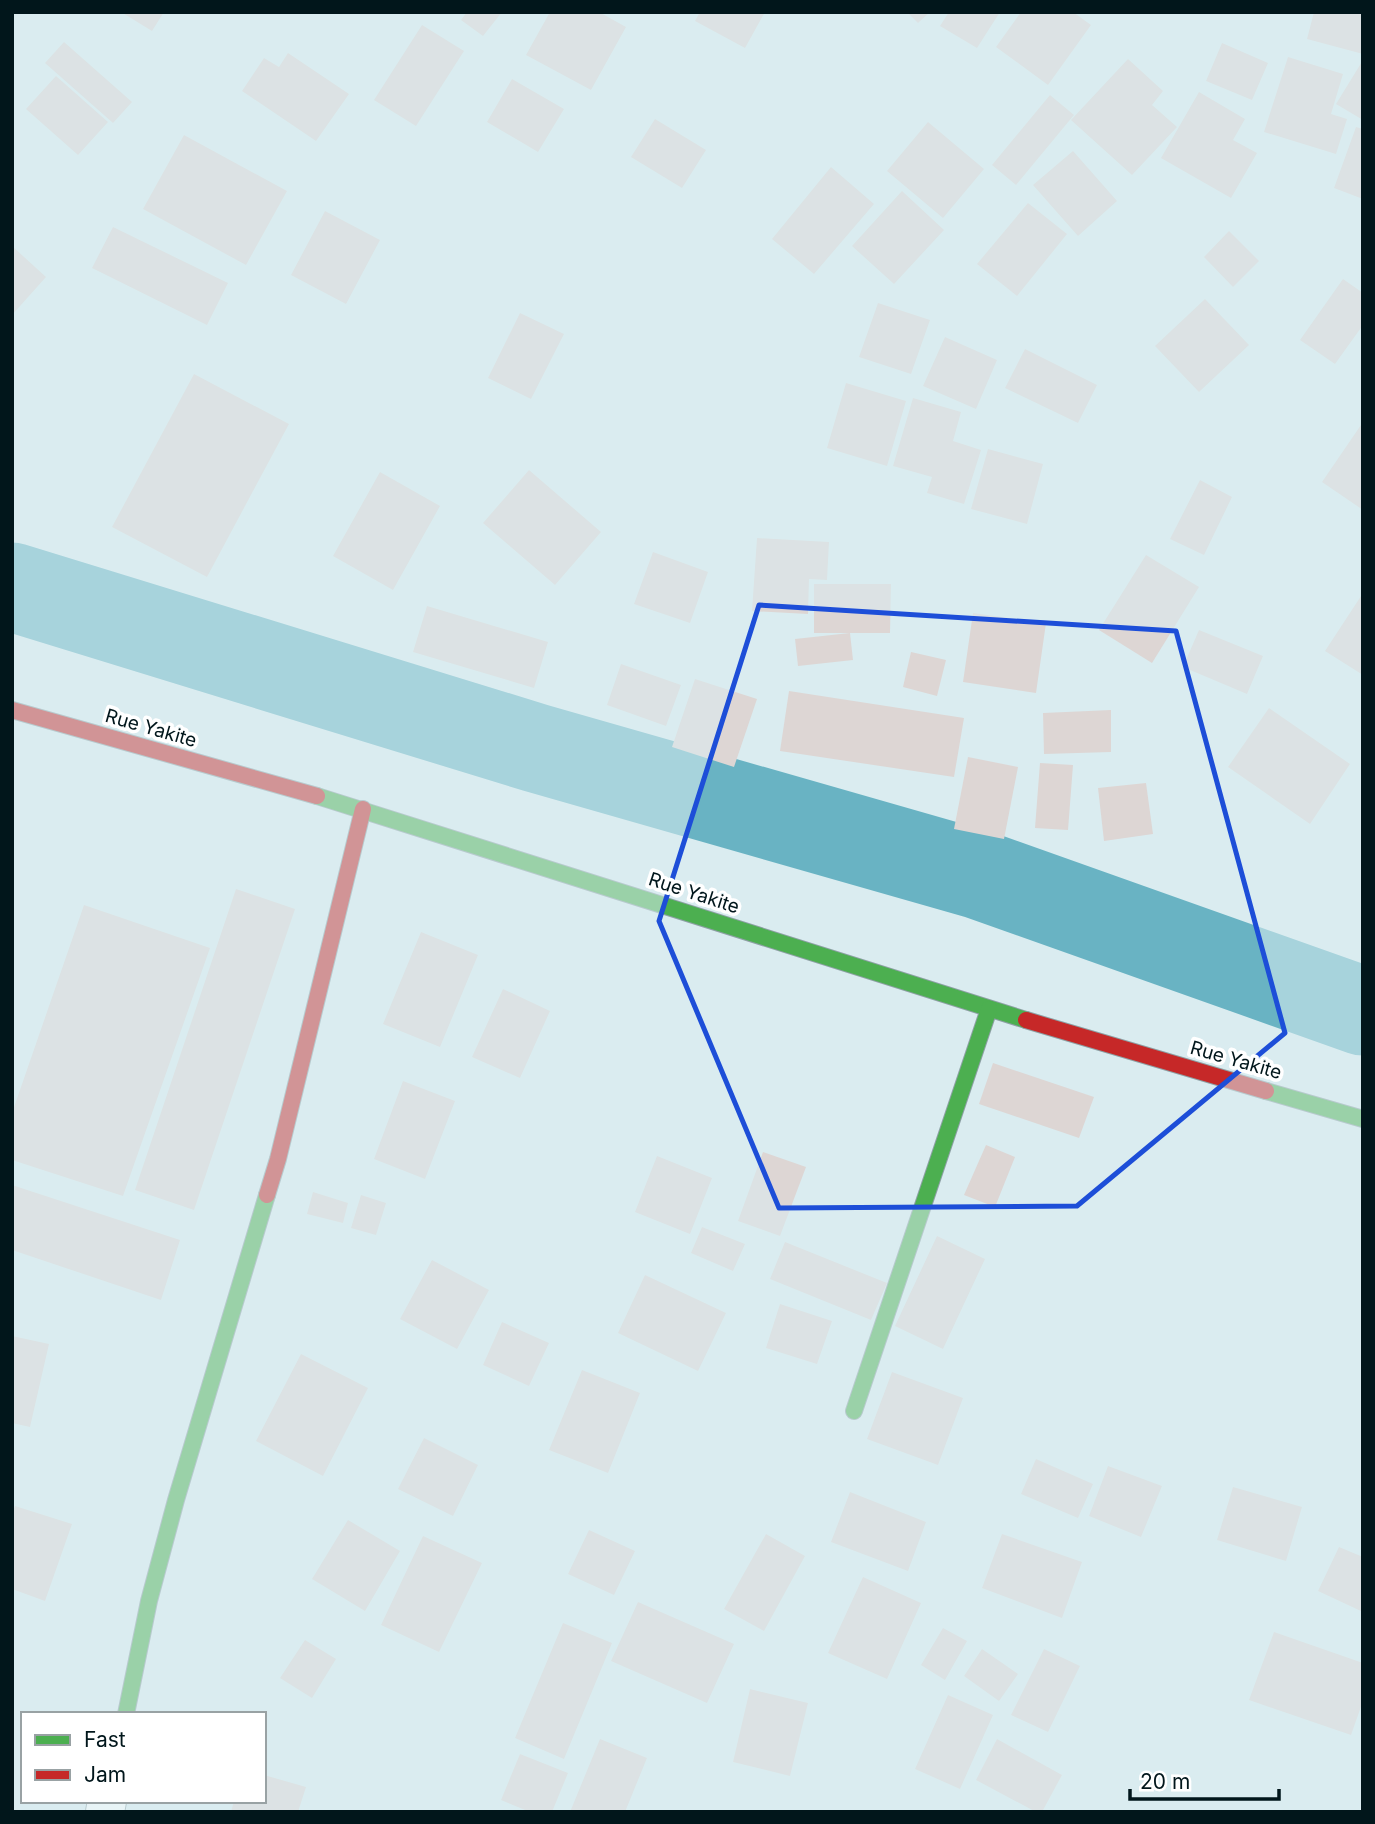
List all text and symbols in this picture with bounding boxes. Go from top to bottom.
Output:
street label: Rue Yakite [103,704,199,752]
street label: Rue Yakite [646,868,742,918]
street label: Rue Yakite [1188,1036,1284,1084]
legend [21,1712,266,1803]
text: Fast [84,1727,126,1752]
scale bar [1130,1758,1279,1802]
text: Jam [84,1762,126,1787]
text: 20 m [1140,1769,1190,1794]

